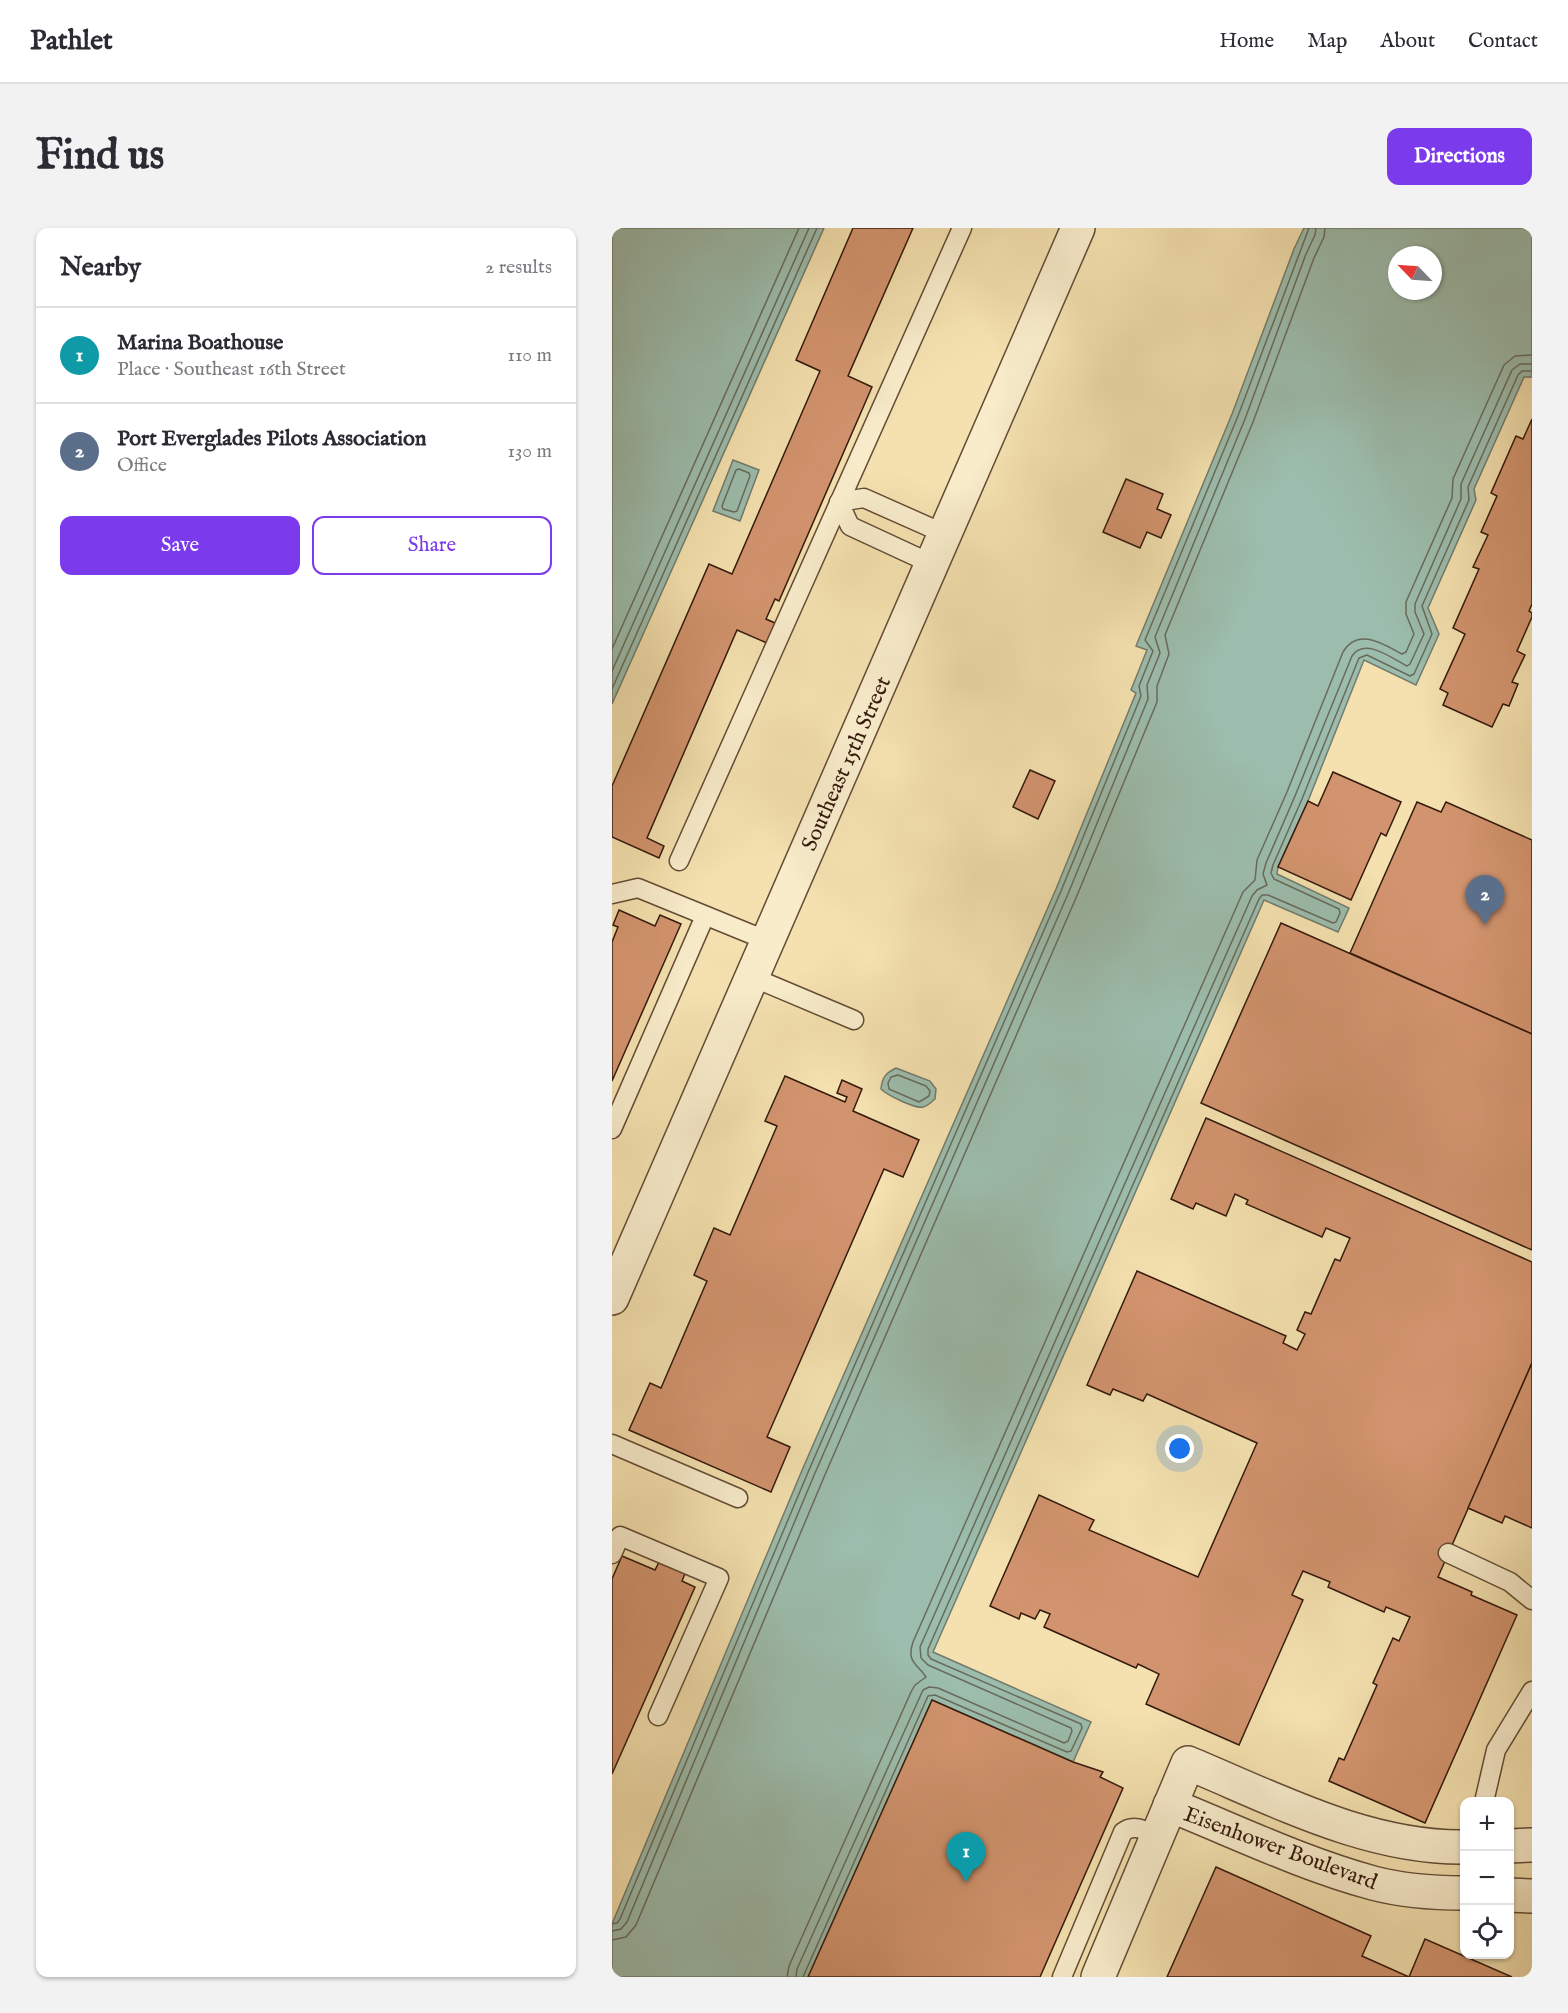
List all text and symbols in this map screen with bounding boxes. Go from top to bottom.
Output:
text: Pathlet [30,24,113,59]
text: Home [1219,28,1274,55]
text: Map [1307,28,1347,55]
text: About [1380,28,1435,55]
text: Contact [1468,28,1538,55]
button: Directions [1387,128,1532,185]
text: Find us [36,130,164,183]
north arrow [1388,246,1442,300]
text: Nearby [60,251,141,284]
text: 2 results [485,255,552,280]
text: Marina Boathouse [117,329,283,357]
text: 1 [76,343,83,368]
text: 110 m [508,343,552,368]
text: Place · Southeast 16th Street [117,357,346,382]
text: Port Everglades Pilots Association [117,425,427,453]
text: 2 [75,439,84,464]
text: 130 m [507,439,552,464]
text: Office [117,453,167,478]
button: Save [60,516,300,575]
button: Share [312,516,552,575]
street label: Southeast 15th Street [796,672,898,855]
pin: 2 [1466,876,1504,925]
your location [1165,1434,1194,1463]
map controls [1460,1797,1514,1959]
button: + [1460,1797,1514,1851]
street label: Eisenhower Boulevard [1180,1801,1381,1897]
pin: 1 [946,1832,986,1882]
button: − [1460,1851,1514,1905]
button: locate [1460,1905,1514,1959]

